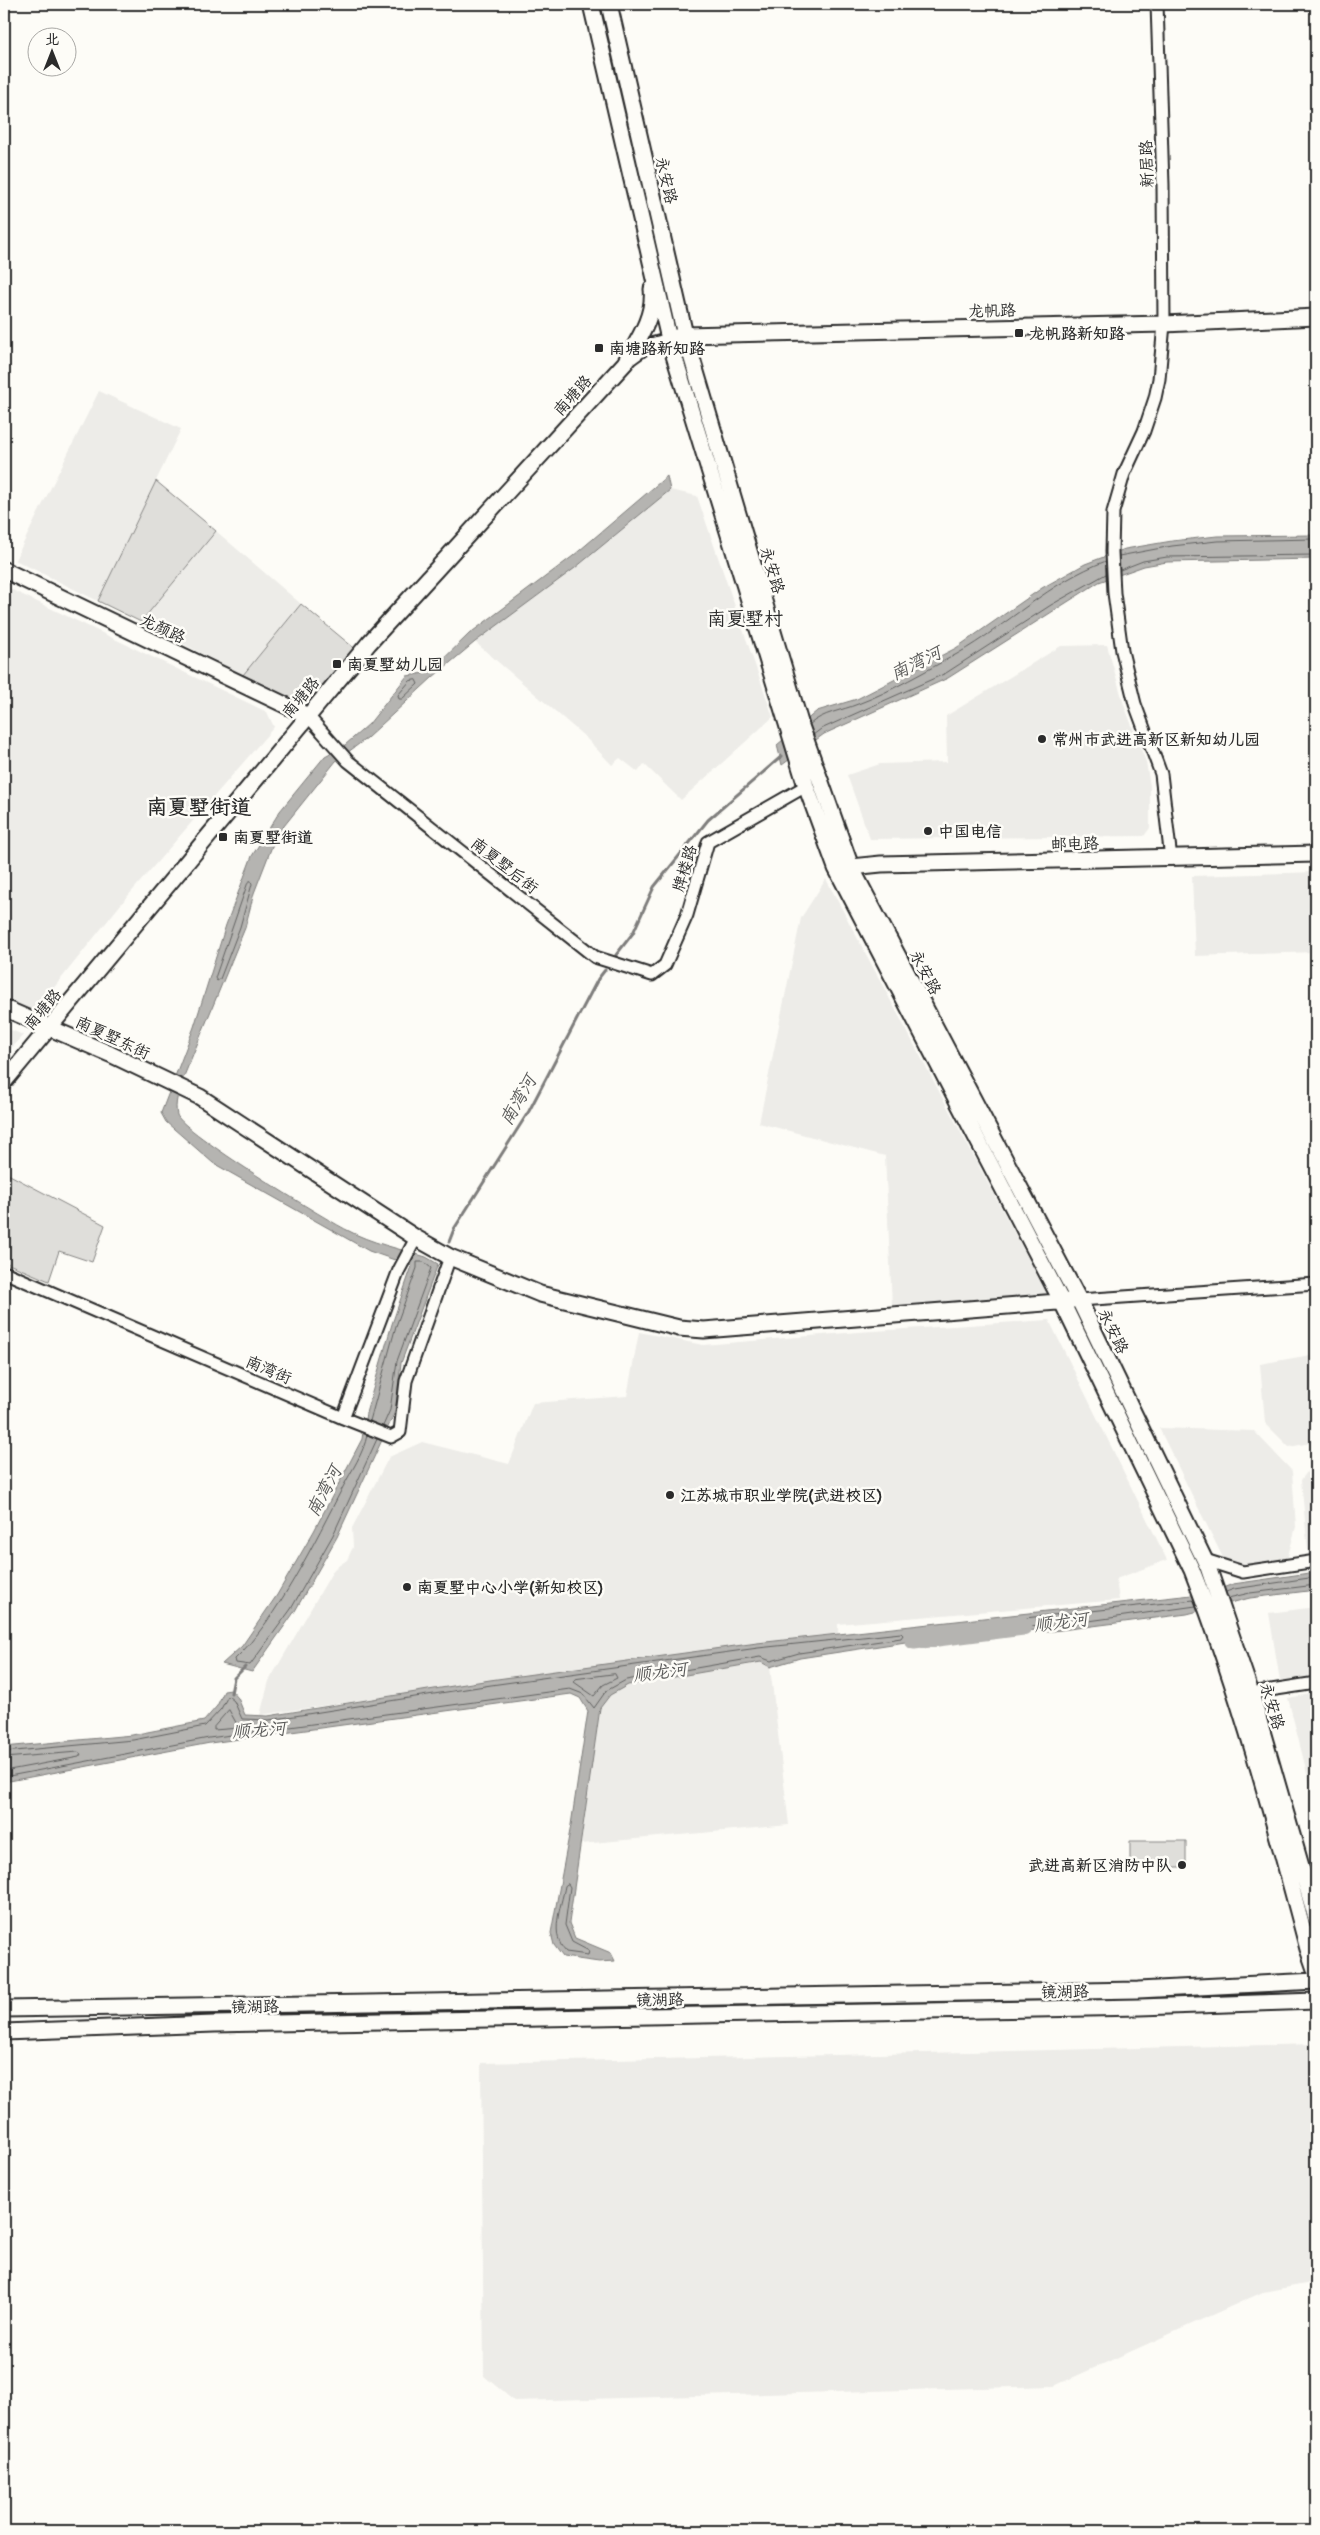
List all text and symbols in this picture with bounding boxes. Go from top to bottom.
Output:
north arrow [28,28,78,78]
text: 北 [45,31,59,48]
street label: 新居路 [1136,140,1158,188]
street label: 永安路 [651,155,681,206]
street label: 龙帆路 [968,301,1016,321]
place label: 龙帆路新知路 [1029,324,1125,344]
marker: 龙帆路新知路 [1013,327,1025,339]
place label: 南塘路新知路 [609,339,705,359]
marker: 南塘路新知路 [593,342,605,354]
street label: 南塘路 [549,371,596,420]
street label: 永安路 [755,544,789,596]
district label: 南夏墅村 [707,607,783,631]
street label: 龙颜路 [137,610,189,648]
water label: 南湾河 [887,640,948,686]
place label: 南夏墅幼儿园 [347,655,443,675]
marker: 南夏墅幼儿园 [331,658,343,670]
street label: 南塘路 [278,673,324,722]
place label: 常州市武进高新区新知幼儿园 [1052,730,1260,750]
marker: 常州市武进高新区新知幼儿园 [1036,733,1048,745]
district label: 南夏墅街道 [147,794,252,821]
place label: 中国电信 [938,822,1002,842]
marker: 中国电信 [922,825,934,837]
place label: 南夏墅街道 [233,828,313,848]
marker: 南夏墅街道 [217,831,229,843]
street label: 南夏墅后街 [467,833,542,898]
street label: 邮电路 [1051,834,1099,854]
street label: 牌楼路 [668,842,702,894]
street label: 永安路 [905,947,945,998]
street label: 南塘路 [20,985,66,1034]
street label: 南夏墅东街 [72,1012,153,1064]
water label: 南湾河 [495,1069,543,1129]
street label: 永安路 [1094,1305,1133,1357]
street label: 南湾街 [243,1351,295,1389]
water label: 南湾河 [302,1459,349,1520]
place label: 江苏城市职业学院(武进校区) [680,1486,883,1506]
marker: 江苏城市职业学院(武进校区) [664,1489,676,1501]
place label: 南夏墅中心小学(新知校区) [417,1578,604,1598]
marker: 南夏墅中心小学(新知校区) [401,1581,413,1593]
water label: 顺龙河 [1033,1607,1092,1637]
water label: 顺龙河 [632,1657,691,1687]
street label: 永安路 [1255,1680,1289,1732]
water label: 顺龙河 [231,1717,290,1744]
place label: 武进高新区消防中队 [1028,1856,1172,1876]
marker: 武进高新区消防中队 [1176,1859,1188,1871]
street label: 镜湖路 [1041,1982,1089,2002]
street label: 镜湖路 [636,1990,684,2010]
street label: 镜湖路 [231,1997,279,2017]

